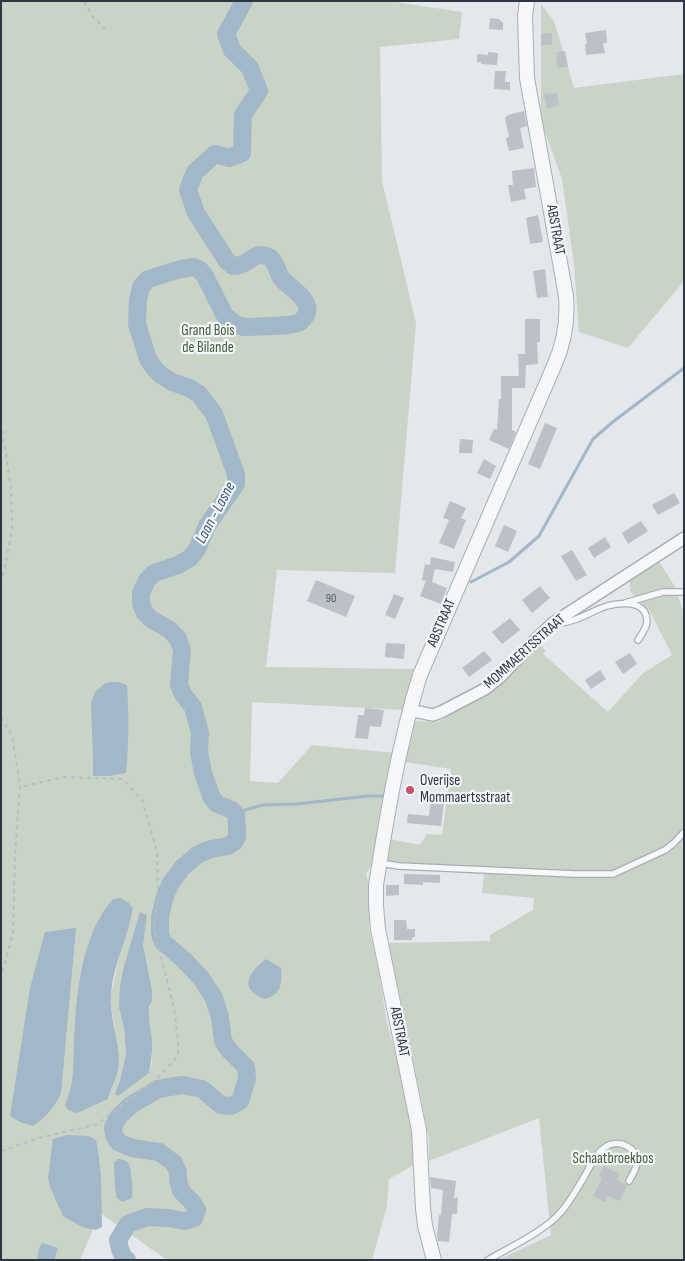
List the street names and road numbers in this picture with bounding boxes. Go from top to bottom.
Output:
street label: ABSTRAAT [542,203,568,257]
street label: ABSTRAAT [424,596,460,650]
street label: MOMMAERTSSTRAAT [481,611,569,693]
street label: ABSTRAAT [385,1005,413,1059]

